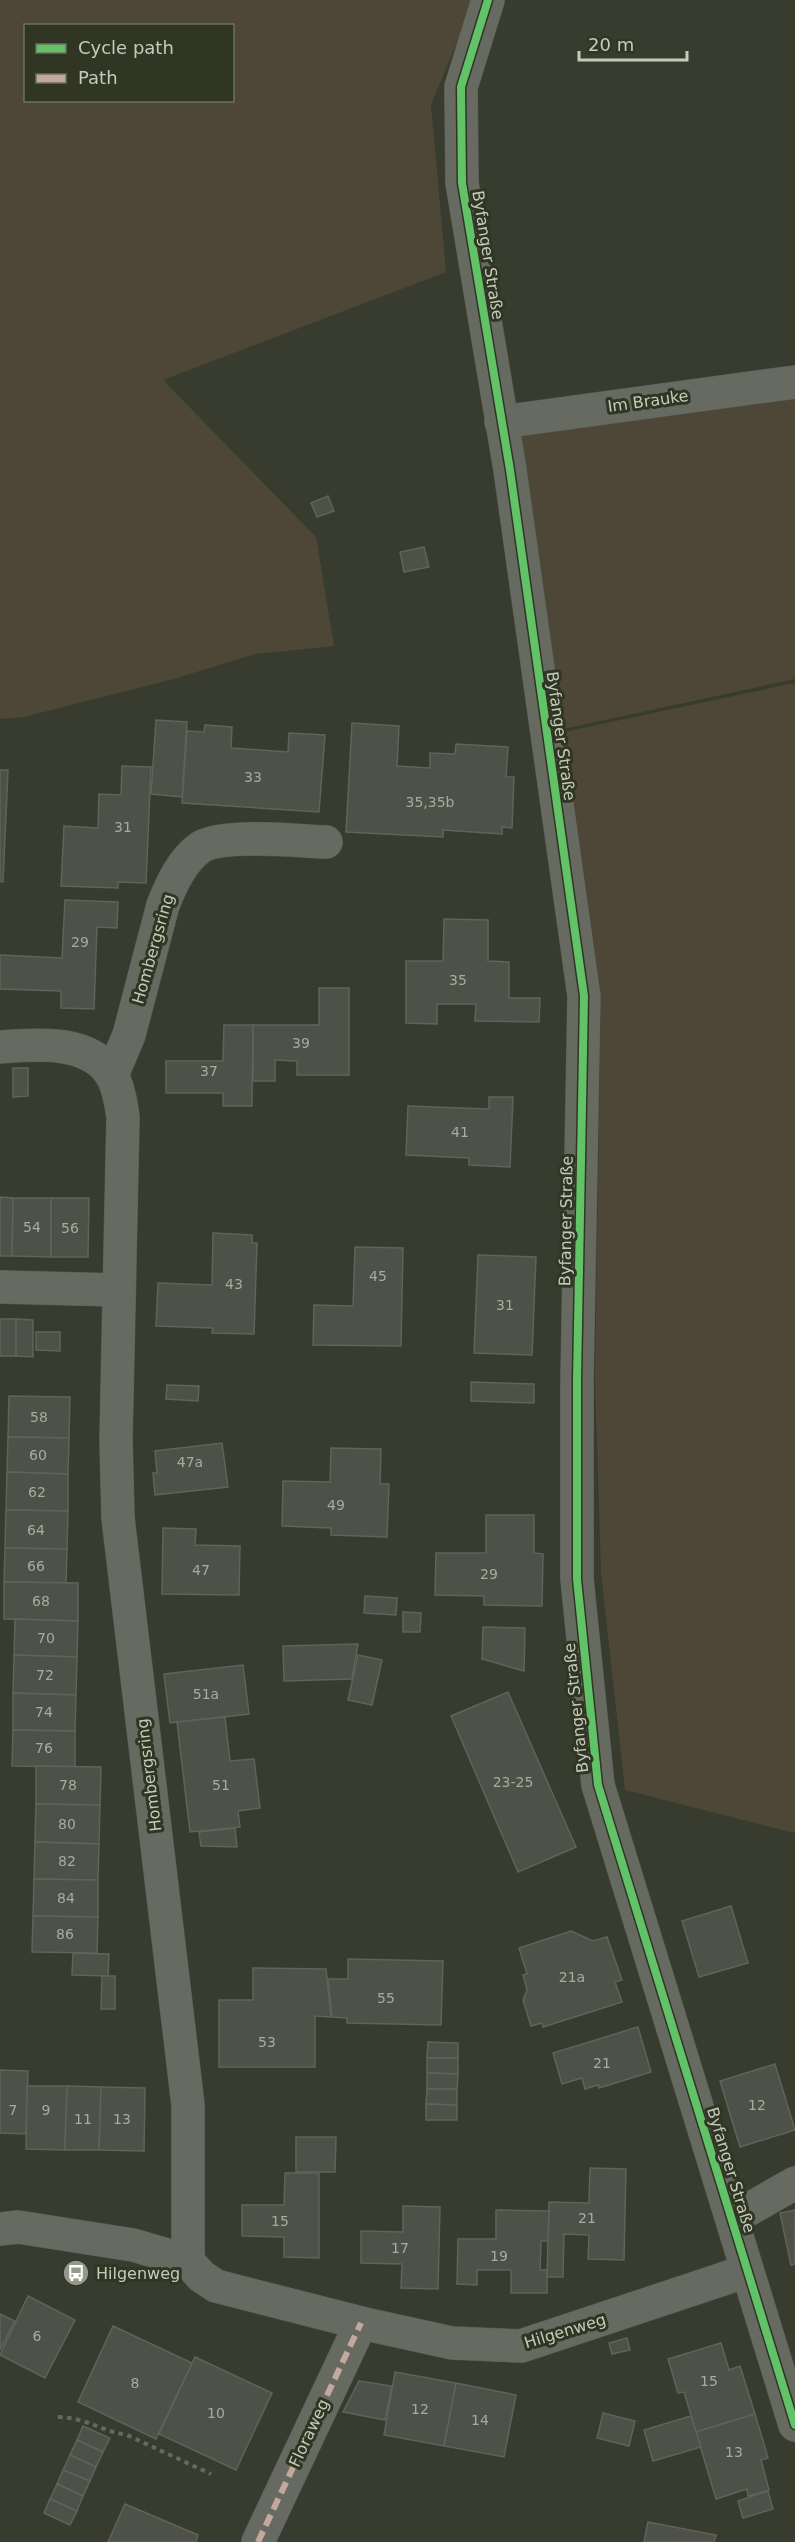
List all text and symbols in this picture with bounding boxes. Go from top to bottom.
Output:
legend [24,24,234,102]
scale bar [579,24,687,62]
text: 20 m [588,34,634,55]
text: Cycle path [78,37,174,58]
text: Path [78,67,118,88]
street label: Byfanger Straße [468,189,508,321]
street label: Im Brauke [606,386,690,416]
street label: Byfanger Straße [543,670,579,802]
house number: 33 [244,769,262,785]
house number: 35,35b [406,794,455,810]
house number: 31 [114,819,132,835]
street label: Hombergsring [128,892,178,1006]
house number: 29 [71,934,89,950]
house number: 35 [449,972,467,988]
house number: 39 [292,1035,310,1051]
house number: 37 [200,1063,218,1079]
house number: 41 [451,1124,469,1140]
street label: Byfanger Straße [555,1156,577,1286]
house number: 54 [23,1219,41,1235]
house number: 56 [61,1220,79,1236]
house number: 45 [369,1268,387,1284]
house number: 43 [225,1276,243,1292]
house number: 31 [496,1297,514,1313]
house number: 58 [30,1409,48,1425]
house number: 60 [29,1447,47,1463]
house number: 47a [177,1454,203,1470]
house number: 62 [28,1484,46,1500]
house number: 49 [327,1497,345,1513]
house number: 64 [27,1522,45,1538]
house number: 66 [27,1558,45,1574]
house number: 47 [192,1562,210,1578]
house number: 29 [480,1566,498,1582]
house number: 68 [32,1593,50,1609]
house number: 70 [37,1630,55,1646]
street label: Byfanger Straße [560,1642,592,1774]
house number: 72 [36,1667,54,1683]
house number: 51a [193,1686,219,1702]
house number: 74 [35,1704,53,1720]
street label: Hombergsring [133,1718,165,1832]
house number: 76 [35,1740,53,1756]
house number: 23-25 [493,1774,533,1790]
house number: 78 [59,1777,77,1793]
house number: 51 [212,1777,230,1793]
house number: 80 [58,1816,76,1832]
house number: 82 [58,1853,76,1869]
house number: 84 [57,1890,75,1906]
house number: 86 [56,1926,74,1942]
house number: 21a [559,1969,585,1985]
house number: 55 [377,1990,395,2006]
house number: 53 [258,2034,276,2050]
house number: 21 [593,2055,611,2071]
house number: 12 [748,2097,766,2113]
house number: 7 [9,2102,17,2118]
house number: 9 [42,2102,50,2118]
street label: Byfanger Straße [703,2105,759,2235]
house number: 11 [74,2111,92,2127]
house number: 13 [113,2111,131,2127]
house number: 21 [578,2210,596,2226]
house number: 15 [271,2213,289,2229]
house number: 17 [391,2240,409,2256]
house number: 19 [490,2248,508,2264]
bus stop icon: Hilgenweg [61,2258,91,2288]
place label: Hilgenweg [96,2264,180,2283]
street label: Hilgenweg [522,2310,608,2352]
house number: 6 [33,2328,42,2344]
house number: 15 [700,2373,718,2389]
house number: 8 [131,2375,139,2391]
street label: Floraweg [285,2396,333,2470]
house number: 12 [411,2401,429,2417]
house number: 10 [207,2405,225,2421]
house number: 14 [471,2412,489,2428]
house number: 13 [725,2444,743,2460]

